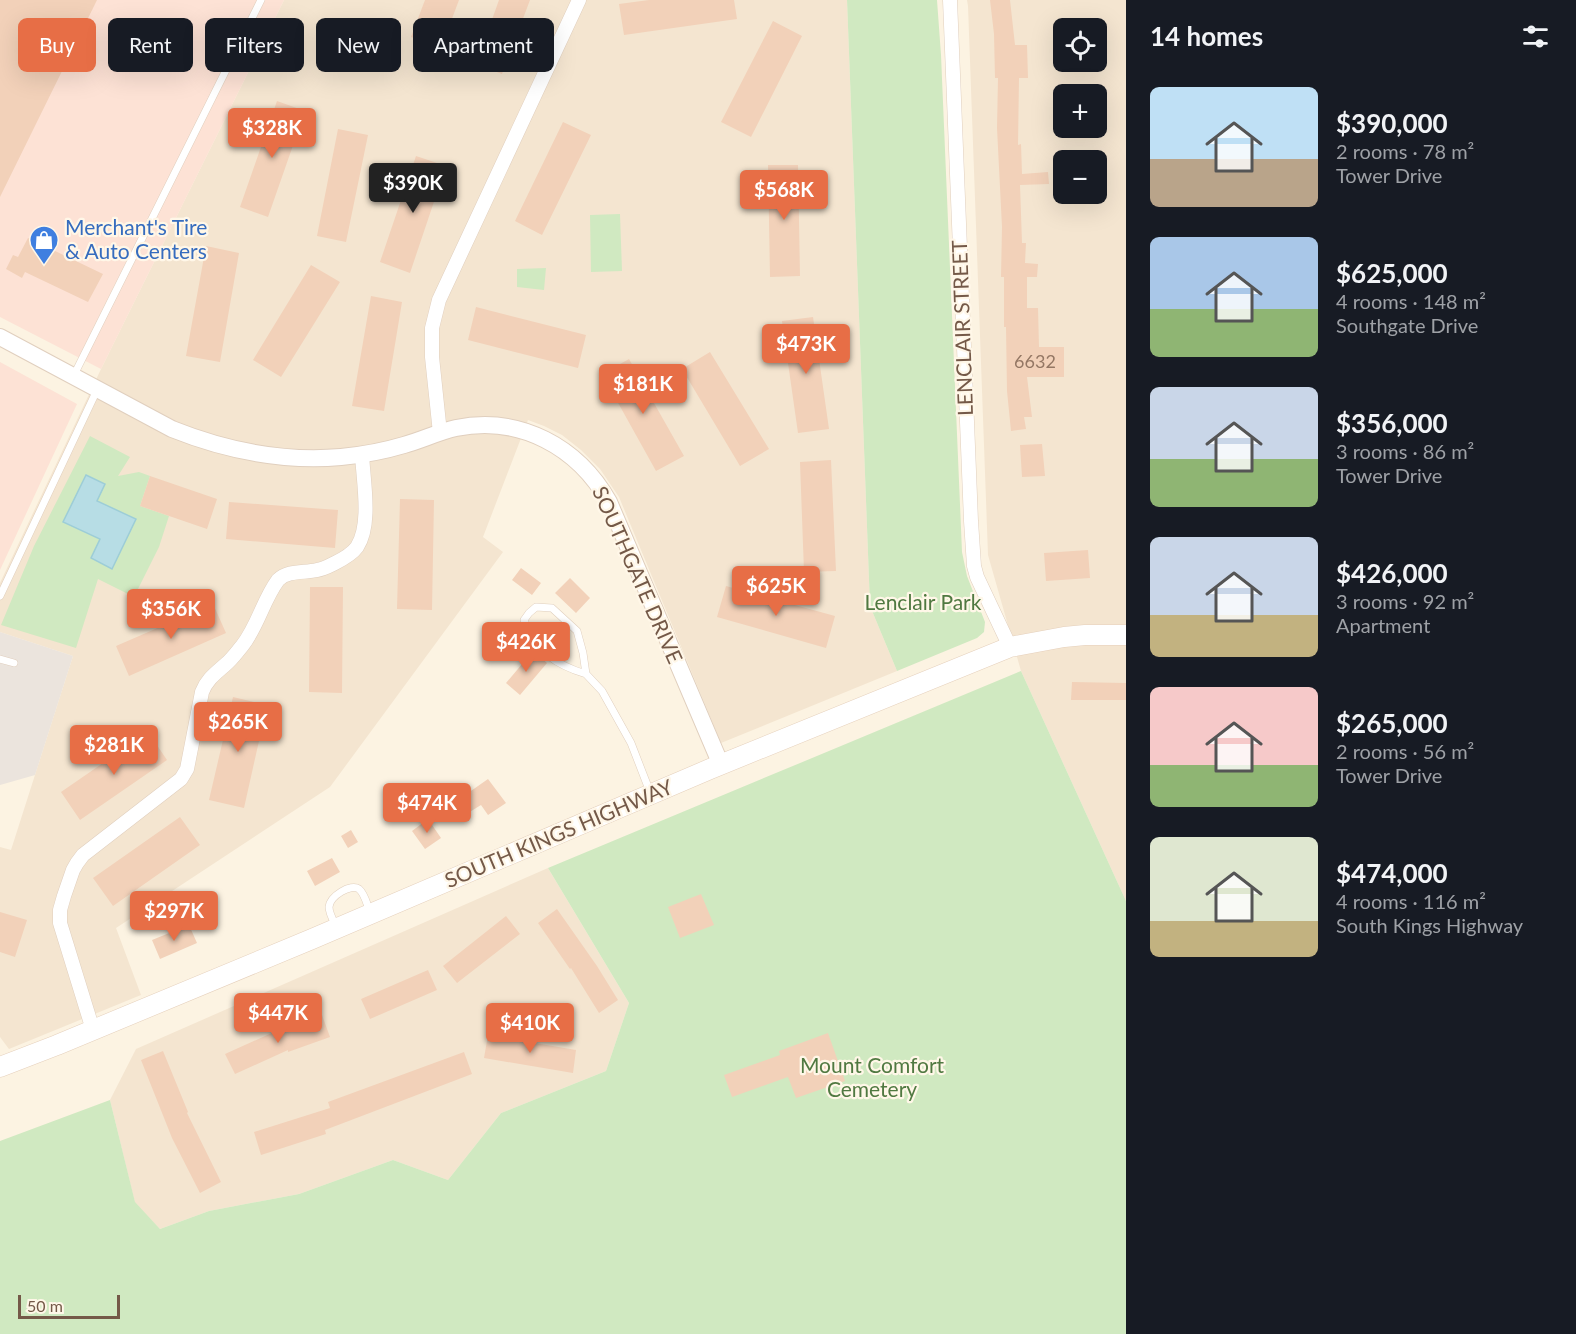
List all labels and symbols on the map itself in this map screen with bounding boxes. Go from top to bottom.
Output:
pin: $328K [230,108,314,159]
pin: $390K [371,163,455,214]
pin: $568K [742,170,826,221]
place label: Merchant's Tire & Auto Centers [65,214,207,263]
shop icon: Merchant's Tire & Auto Centers [28,224,60,266]
street label: LENCLAIR STREET [946,239,977,416]
pin: $473K [764,324,848,375]
house number: 6632 [1014,350,1056,372]
pin: $181K [601,364,685,415]
street label: SOUTHGATE DRIVE [588,482,689,667]
pin: $625K [734,566,818,617]
pin: $356K [129,589,213,640]
park label: Lenclair Park [865,589,982,614]
pin: $426K [484,622,568,673]
pin: $265K [196,702,280,753]
pin: $281K [72,725,156,776]
street label: SOUTH KINGS HIGHWAY [441,773,677,892]
pin: $474K [385,783,469,834]
pin: $297K [132,891,216,942]
pin: $447K [236,993,320,1044]
pin: $410K [488,1003,572,1054]
park label: Mount Comfort Cemetery [800,1052,945,1101]
scale bar [18,1292,120,1320]

